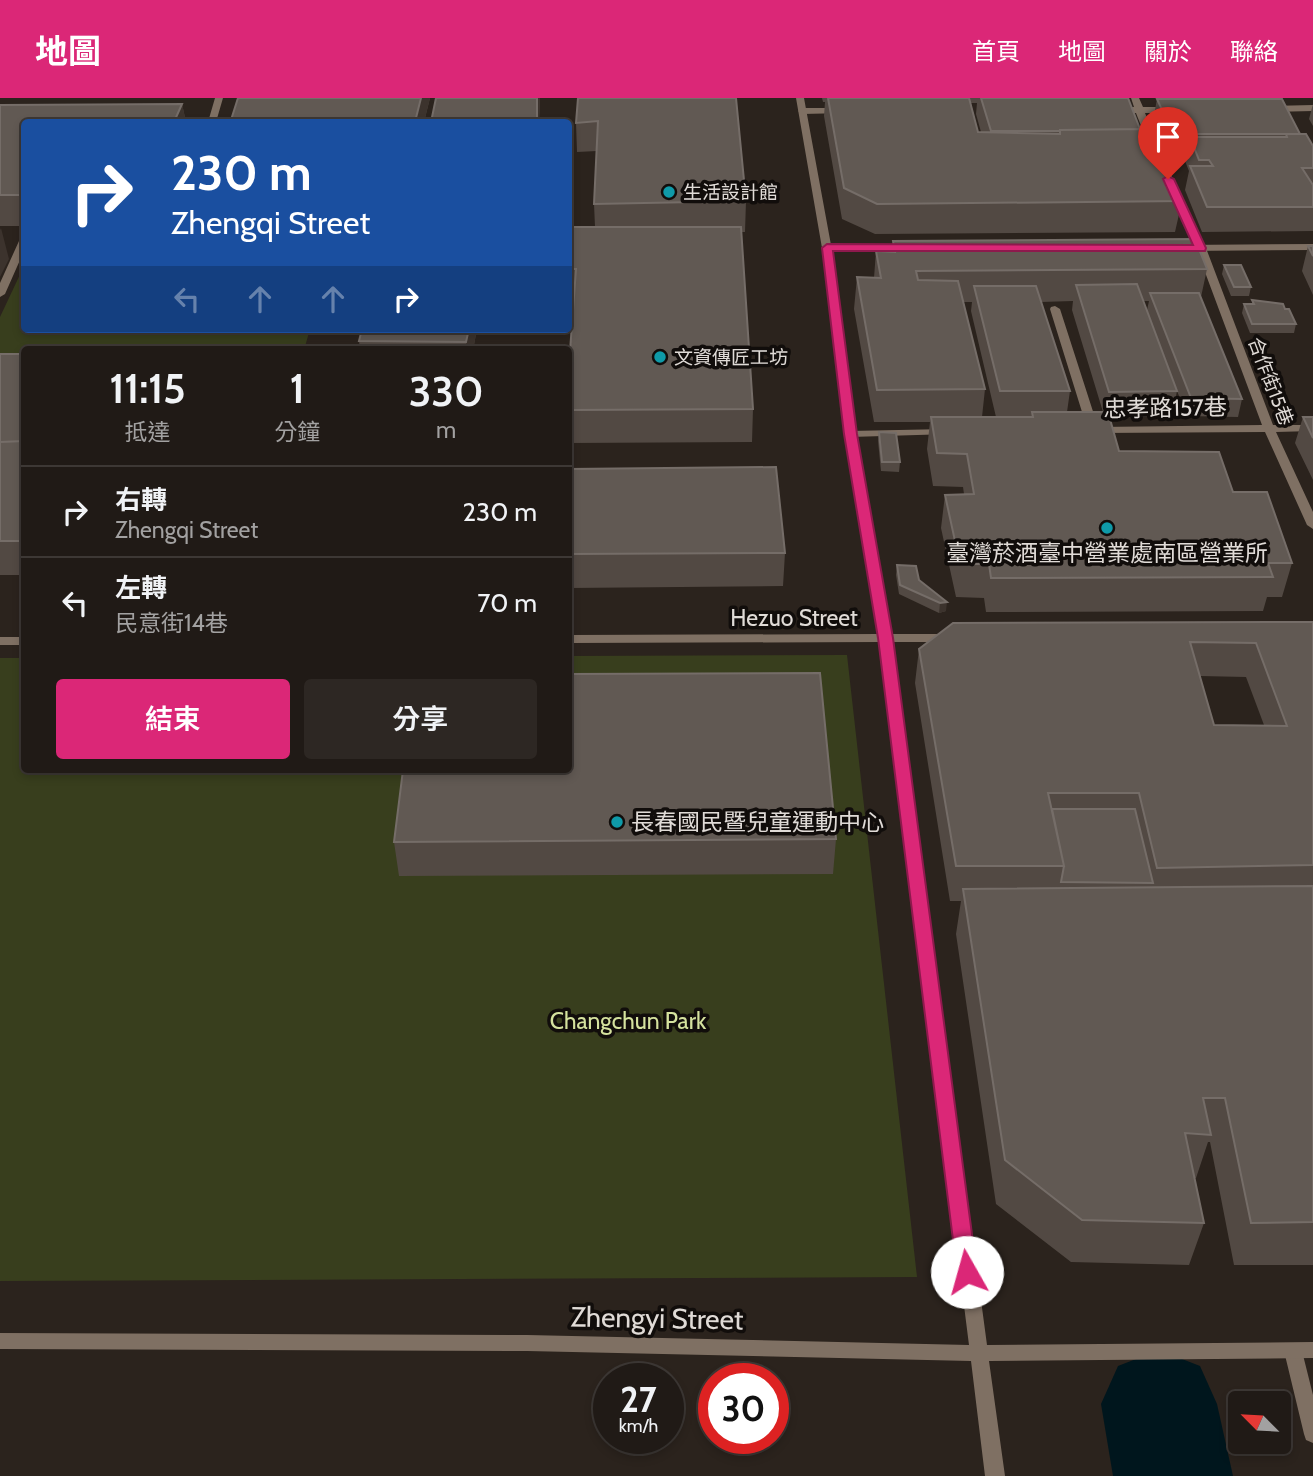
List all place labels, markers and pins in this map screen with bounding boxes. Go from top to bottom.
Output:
pin [1138,107,1198,179]
place label: 生活設計館 [683,181,778,204]
marker: 生活設計館 [661,184,677,200]
place label: 文資傳匠工坊 [674,346,788,369]
marker: 文資傳匠工坊 [652,349,668,365]
marker: 臺灣菸酒臺中營業處南區營業所 [1099,520,1115,536]
place label: 臺灣菸酒臺中營業處南區營業所 [946,539,1268,567]
place label: 長春國民暨兒童運動中心 [631,808,884,836]
marker: 長春國民暨兒童運動中心 [609,814,625,830]

